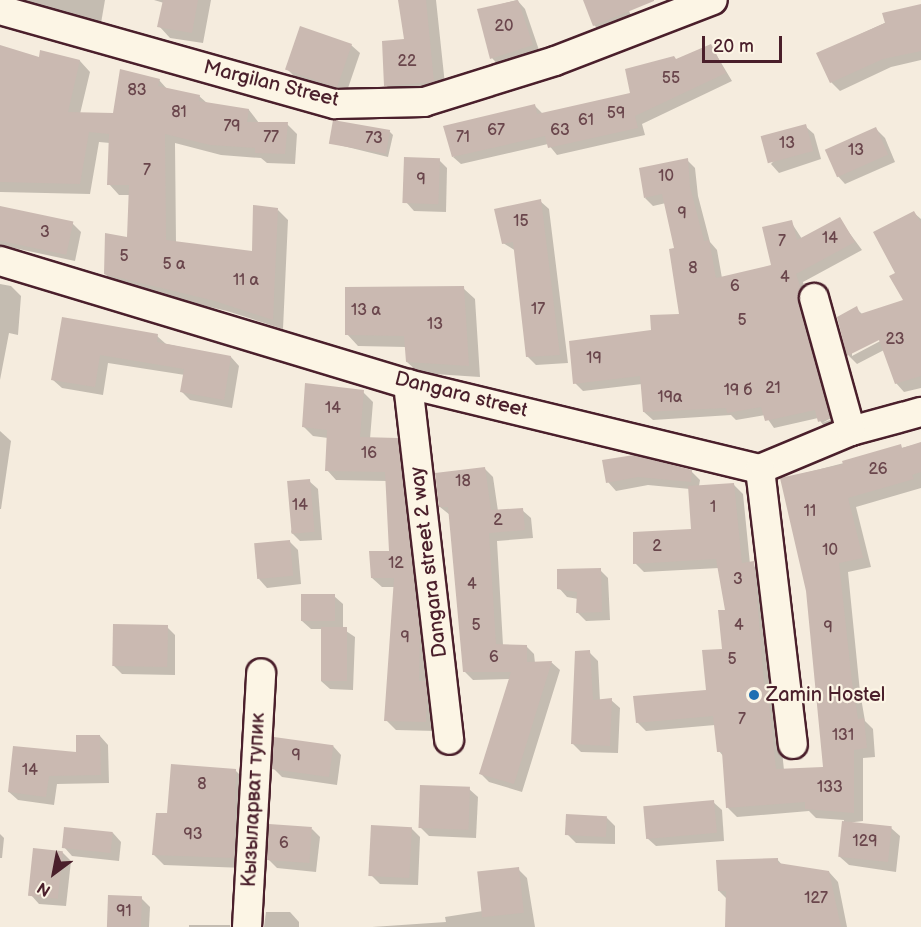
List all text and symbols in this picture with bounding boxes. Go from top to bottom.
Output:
house number: 20 [495,17,513,37]
scale bar [705,24,784,62]
text: 20 m [713,36,754,57]
house number: 22 [398,52,416,72]
street label: Margilan Street [201,56,341,112]
house number: 55 [662,69,680,89]
house number: 83 [127,81,147,101]
house number: 81 [171,103,187,123]
house number: 59 [607,104,625,124]
house number: 61 [578,111,594,131]
house number: 79 [223,117,241,137]
house number: 67 [487,121,505,141]
house number: 63 [550,121,570,141]
house number: 77 [263,128,279,148]
house number: 71 [456,128,470,148]
house number: 73 [365,129,383,149]
house number: 13 [779,134,795,154]
house number: 13 [848,141,864,161]
house number: 7 [143,161,151,181]
house number: 10 [658,167,674,187]
house number: 9 [416,170,426,190]
house number: 9 [677,204,687,224]
house number: 15 [513,212,529,232]
house number: 3 [40,223,50,243]
house number: 14 [822,229,838,249]
house number: 7 [778,232,786,252]
house number: 5 [119,247,129,267]
house number: 5 а [163,255,185,275]
house number: 8 [688,259,698,279]
house number: 4 [780,268,790,288]
house number: 11 а [233,271,259,291]
house number: 6 [730,277,740,297]
house number: 17 [531,300,545,320]
house number: 13 а [351,301,381,321]
house number: 5 [737,311,747,331]
house number: 13 [427,315,443,335]
house number: 23 [886,330,904,350]
house number: 19 [586,349,602,369]
street label: Dangara street [392,367,530,423]
house number: 21 [765,379,781,399]
house number: 19 б [724,381,752,401]
house number: 19а [658,388,682,408]
house number: 14 [325,399,341,419]
house number: 16 [361,444,377,464]
house number: 26 [868,460,888,480]
street label: Dangara street 2 way [405,465,453,659]
house number: 18 [455,472,471,492]
house number: 14 [292,496,308,516]
house number: 1 [710,498,716,518]
house number: 11 [804,502,816,522]
house number: 2 [493,511,503,531]
house number: 2 [652,537,662,557]
house number: 10 [822,541,838,561]
house number: 12 [388,554,404,574]
house number: 3 [733,570,743,590]
house number: 4 [467,575,477,595]
house number: 5 [471,616,481,636]
house number: 4 [734,616,744,636]
house number: 9 [823,618,833,638]
house number: 9 [400,628,410,648]
house number: 6 [489,648,499,668]
house number: 5 [727,650,737,670]
place label: Zamin Hostel [766,683,885,707]
marker: Zamin Hostel [747,688,761,702]
house number: 7 [738,710,746,730]
street label: Кызыларват тупик [237,712,271,888]
house number: 131 [832,726,854,746]
house number: 9 [291,746,301,766]
house number: 14 [22,761,38,781]
house number: 8 [197,775,207,795]
house number: 133 [817,778,843,798]
house number: 93 [183,825,203,845]
house number: 129 [853,832,877,852]
house number: 6 [279,834,289,854]
north arrow [24,843,84,903]
text: N [34,877,54,900]
house number: 127 [804,889,828,909]
house number: 91 [116,902,132,922]

